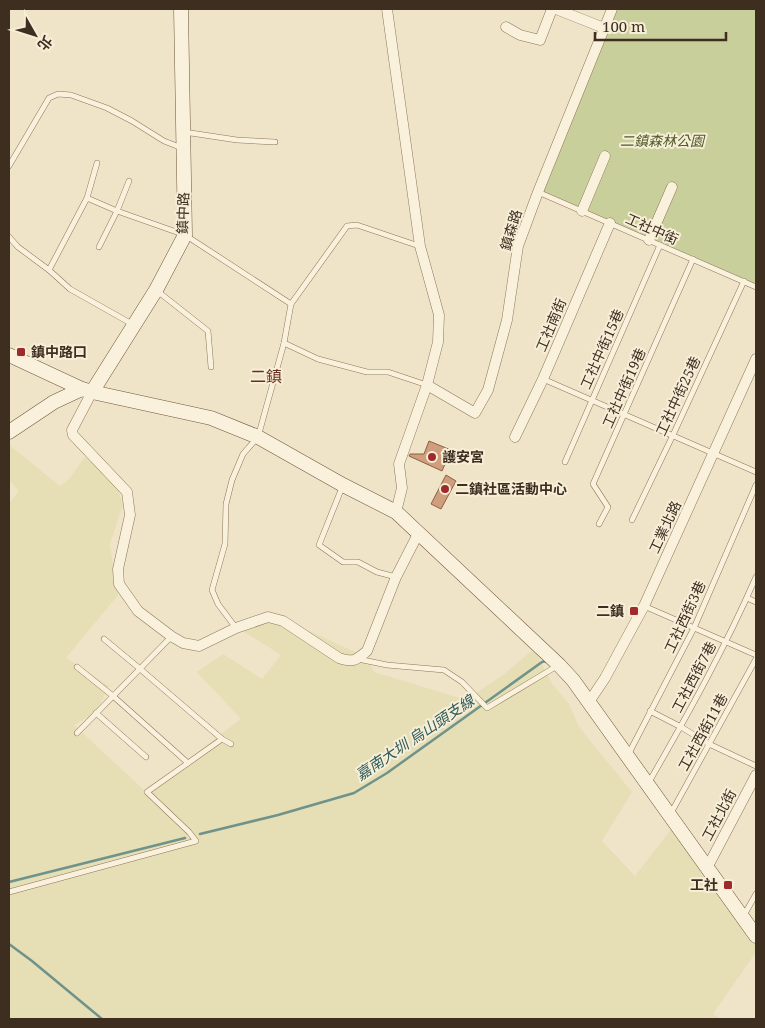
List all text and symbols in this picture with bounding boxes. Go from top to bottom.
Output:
north arrow [10,10,60,60]
scale bar [595,10,726,42]
text: 100 m [602,16,645,36]
text: 北 [34,32,57,55]
park label: 二鎮森林公園 [620,131,706,150]
street label: 鎮中路 [172,192,193,234]
street label: 鎮森路 [495,207,526,253]
street label: 工社中街 [623,208,682,249]
street label: 工社南街 [531,295,570,354]
street label: 工社中街15巷 [575,306,628,392]
place label: 鎮中路口 [31,342,87,361]
street label: 工社中街19巷 [597,345,650,431]
marker: 鎮中路口 [15,346,27,358]
street label: 工社中街25巷 [651,353,704,439]
district label: 二鎮 [250,365,282,387]
place label: 護安宮 [442,447,484,466]
marker: 護安宮 [426,451,438,463]
place label: 二鎮社區活動中心 [455,479,567,498]
marker: 二鎮社區活動中心 [439,483,451,495]
street label: 工業北路 [644,497,685,556]
street label: 工社西街3巷 [659,578,710,656]
place label: 二鎮 [596,601,624,620]
marker: 二鎮 [628,605,640,617]
street label: 工社西街7巷 [667,638,720,716]
water label: 嘉南大圳 烏山頭支線 [351,689,479,784]
street label: 工社西街11巷 [673,690,732,774]
street label: 工社北街 [697,786,740,844]
place label: 工社 [690,875,718,894]
marker: 工社 [722,879,734,891]

